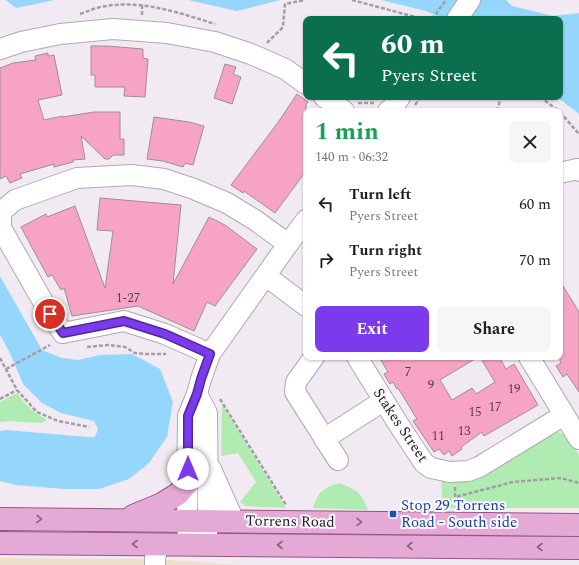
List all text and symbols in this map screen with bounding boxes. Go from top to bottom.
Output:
text: 60 m [381,23,445,66]
icon: left [315,32,367,84]
text: Pyers Street [381,62,477,89]
text: 1 min [315,114,379,150]
button: close [509,121,551,163]
text: 140 m · 06:32 [315,147,388,167]
text: Turn left [349,183,411,206]
icon: left [315,193,337,215]
text: 60 m [519,193,551,216]
text: Pyers Street [349,206,418,226]
text: Turn right [349,239,422,262]
icon: right [315,249,337,271]
text: 70 m [519,249,551,272]
text: Pyers Street [349,262,418,282]
house number: 1-27 [116,288,140,308]
pin [33,297,67,331]
icon: arrive [39,303,61,325]
button: Exit [315,306,429,352]
button: Share [437,306,551,352]
house number: 7 [405,362,411,382]
house number: 9 [428,375,435,395]
house number: 19 [508,379,521,399]
street label: Stakes Street [367,383,434,467]
house number: 17 [489,397,502,417]
house number: 15 [469,402,482,422]
house number: 13 [458,421,471,441]
house number: 11 [432,426,445,446]
position arrow [167,448,209,490]
place label: Stop 29 Torrens Road - South side [401,494,517,534]
street label: Torrens Road [245,509,335,534]
marker: Stop 29 Torrens Road - South side [388,509,398,519]
one-way arrow [36,515,42,523]
one-way arrow [356,518,362,526]
one-way arrow [132,540,138,548]
one-way arrow [277,541,283,549]
one-way arrow [407,542,413,550]
one-way arrow [537,543,543,551]

